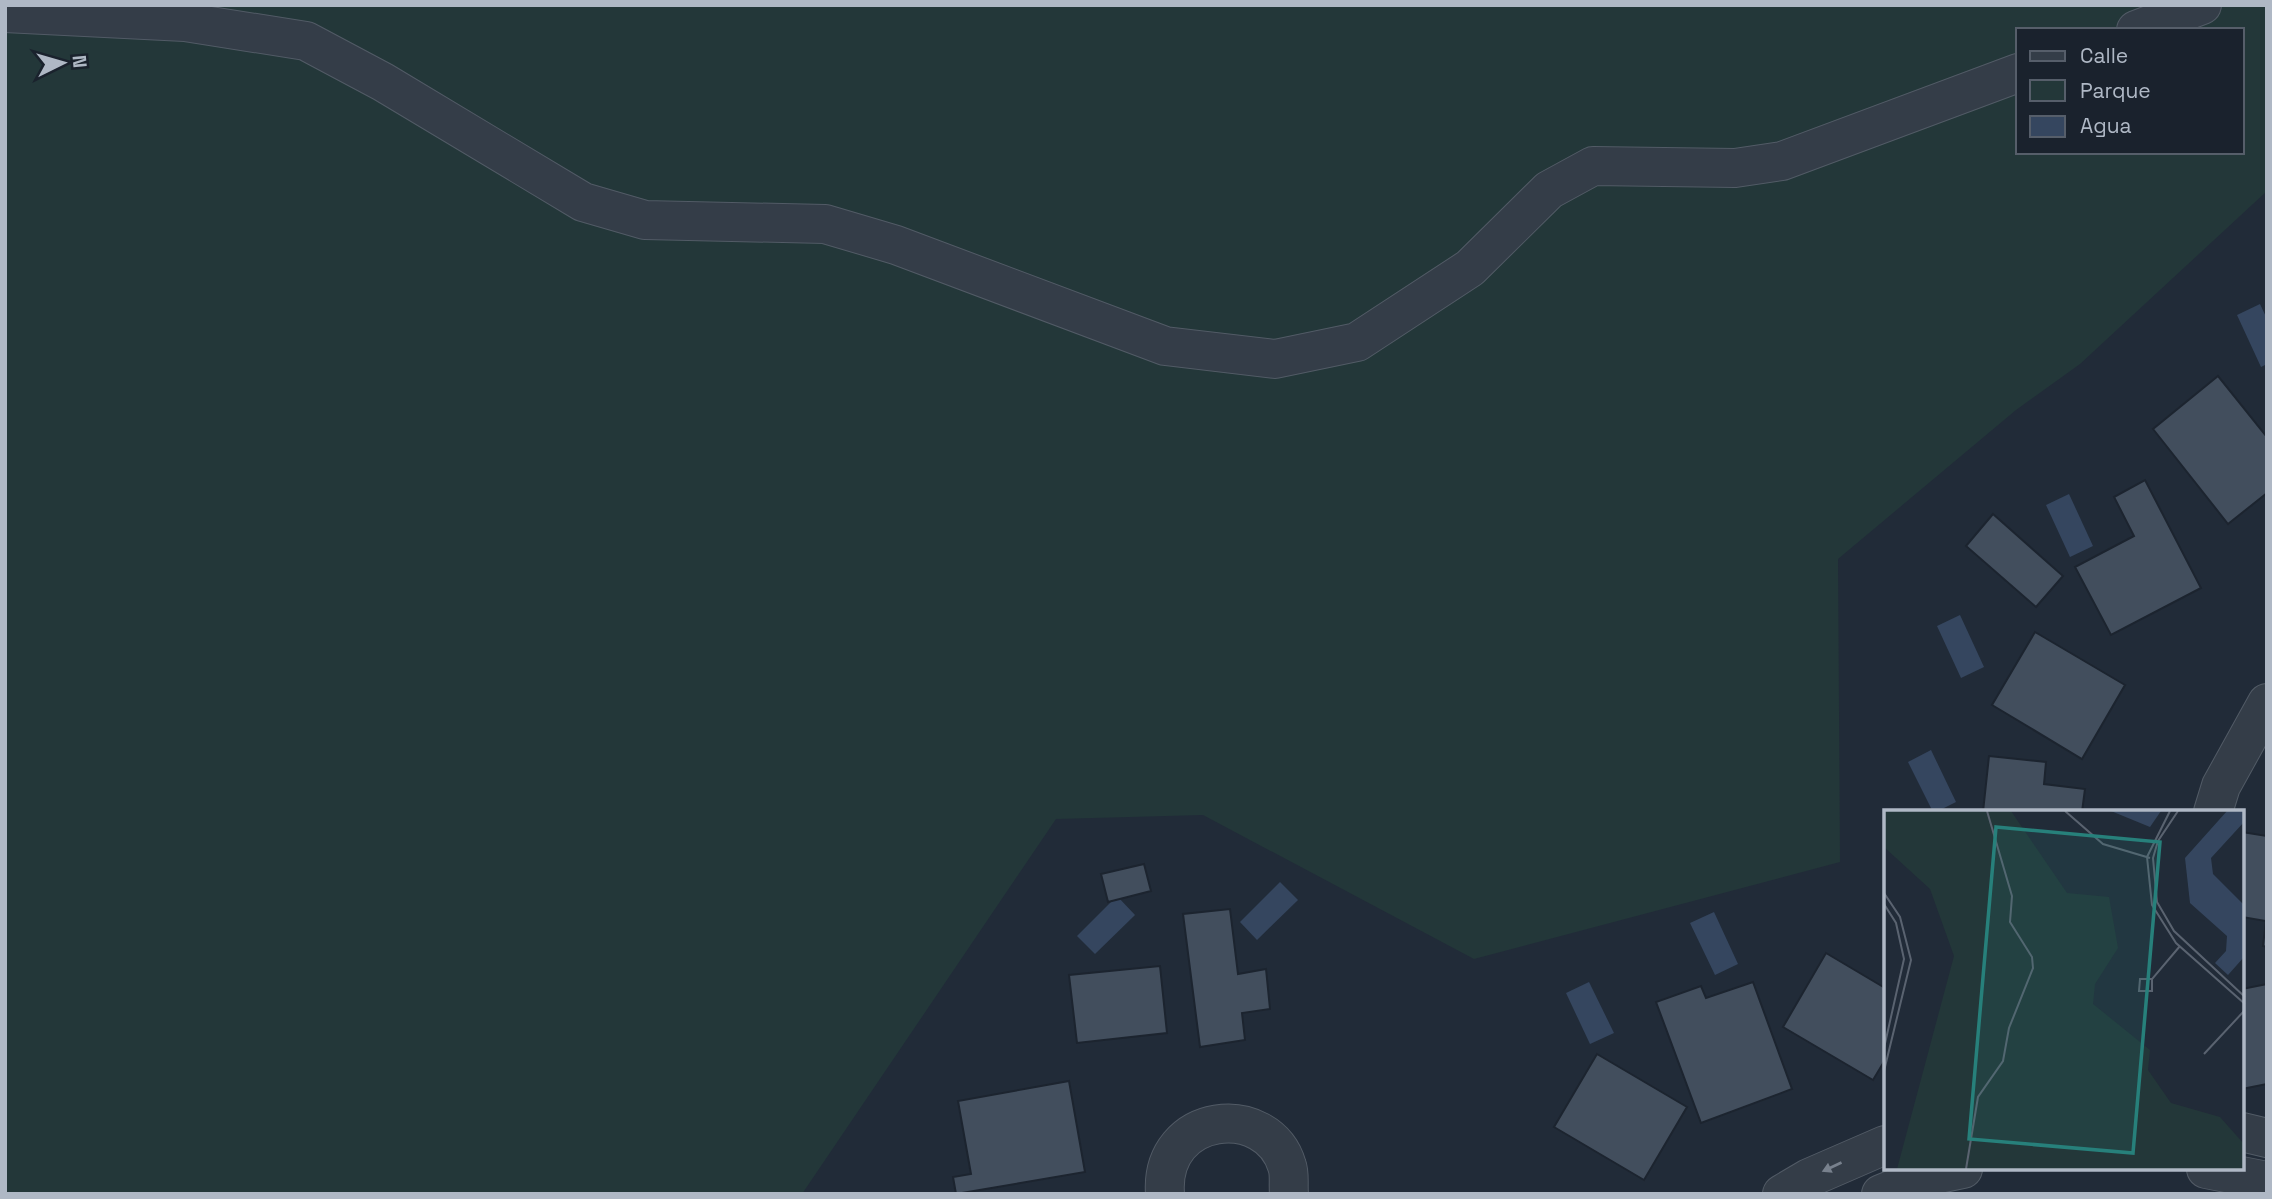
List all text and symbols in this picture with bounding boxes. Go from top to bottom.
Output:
north arrow [28,28,98,98]
legend [2016,28,2244,154]
text: Calle [2080,42,2128,69]
text: N [66,54,92,69]
text: Parque [2080,77,2151,104]
text: Agua [2080,112,2132,139]
inset map [1884,810,2244,1171]
one-way arrow [1822,1162,1843,1173]

